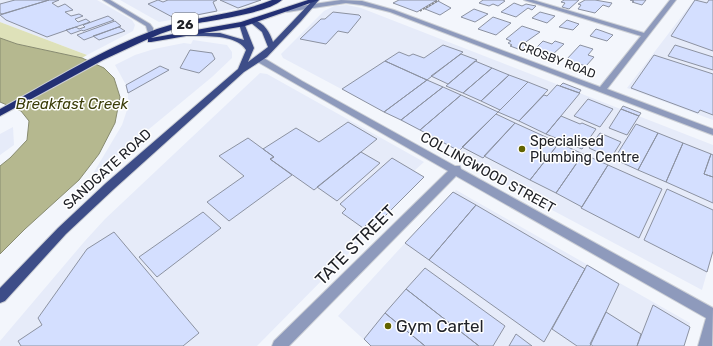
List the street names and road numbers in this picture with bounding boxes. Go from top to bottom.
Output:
road number: 26 [172,13,198,35]
street label: CROSBY ROAD [516,39,598,81]
street label: SANDGATE ROAD [60,125,155,213]
street label: COLLINGWOOD STREET [417,128,558,217]
street label: TATE STREET [311,201,399,289]

